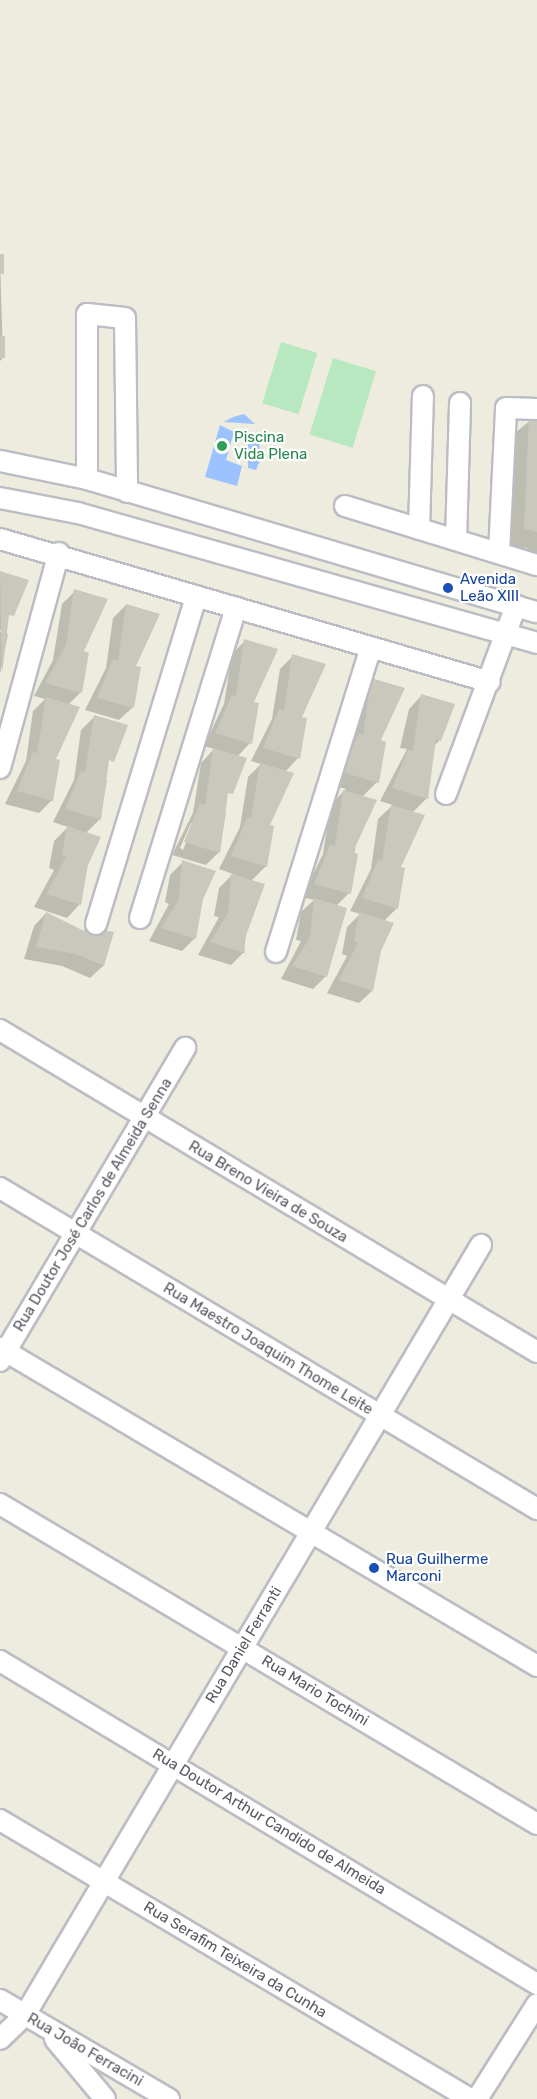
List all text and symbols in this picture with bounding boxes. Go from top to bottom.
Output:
place label: Piscina Vida Plena [234,428,307,463]
marker: Piscina Vida Plena [215,439,229,453]
place label: Avenida Leão XIII [460,570,519,605]
marker: Avenida Leão XIII [441,581,455,595]
street label: Rua Doutor José Carlos de Almeida Senna [10,1075,176,1335]
street label: Rua Breno Vieira de Souza [185,1137,351,1247]
street label: Rua Maestro Joaquim Thome Leite [160,1279,376,1419]
place label: Rua Guilherme Marconi [386,1550,488,1585]
marker: Rua Guilherme Marconi [367,1561,381,1575]
street label: Rua Daniel Ferranti [202,1583,286,1707]
street label: Rua Mario Tochini [258,1652,372,1730]
street label: Rua Doutor Arthur Candido de Almeida [149,1745,389,1899]
street label: Rua Serafim Teixeira da Cunha [140,1898,330,2022]
street label: Rua João Ferracini [24,2010,146,2090]

